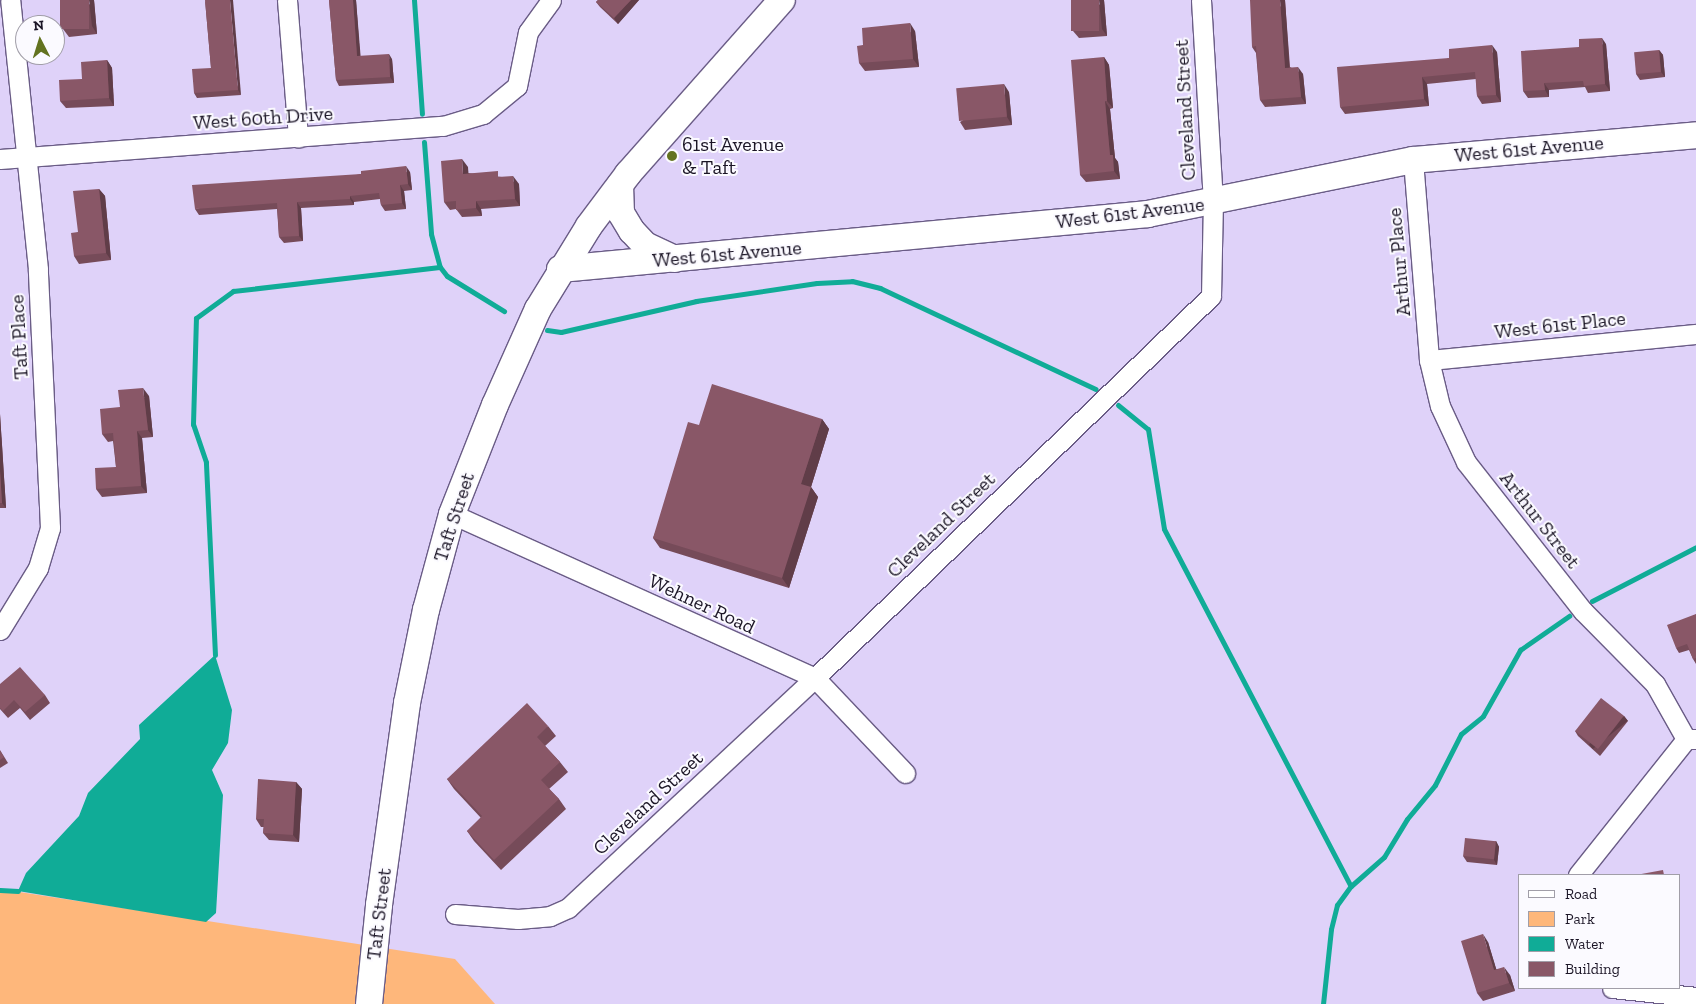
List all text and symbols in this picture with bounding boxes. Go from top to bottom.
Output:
north arrow [15,15,65,65]
text: N [33,17,45,34]
street label: Cleveland Street [1169,39,1201,181]
street label: West 60th Drive [192,101,334,135]
street label: West 61st Avenue [1453,130,1605,168]
place label: 61st Avenue & Taft [682,132,784,179]
marker: 61st Avenue & Taft [666,150,678,162]
street label: West 61st Avenue [1054,192,1206,234]
street label: Arthur Place [1382,207,1416,317]
street label: West 61st Avenue [651,235,803,273]
street label: Taft Place [5,294,33,380]
street label: West 61st Place [1493,306,1627,344]
street label: Cleveland Street [882,467,1000,583]
street label: Arthur Street [1495,467,1585,573]
street label: Taft Street [428,469,480,565]
street label: Wehner Road [645,569,759,639]
street label: Cleveland Street [588,746,708,860]
street label: Taft Street [361,867,397,961]
legend [1518,874,1681,989]
text: Road [1565,885,1597,903]
text: Park [1565,910,1595,928]
text: Water [1565,935,1605,953]
text: Building [1565,960,1620,978]

